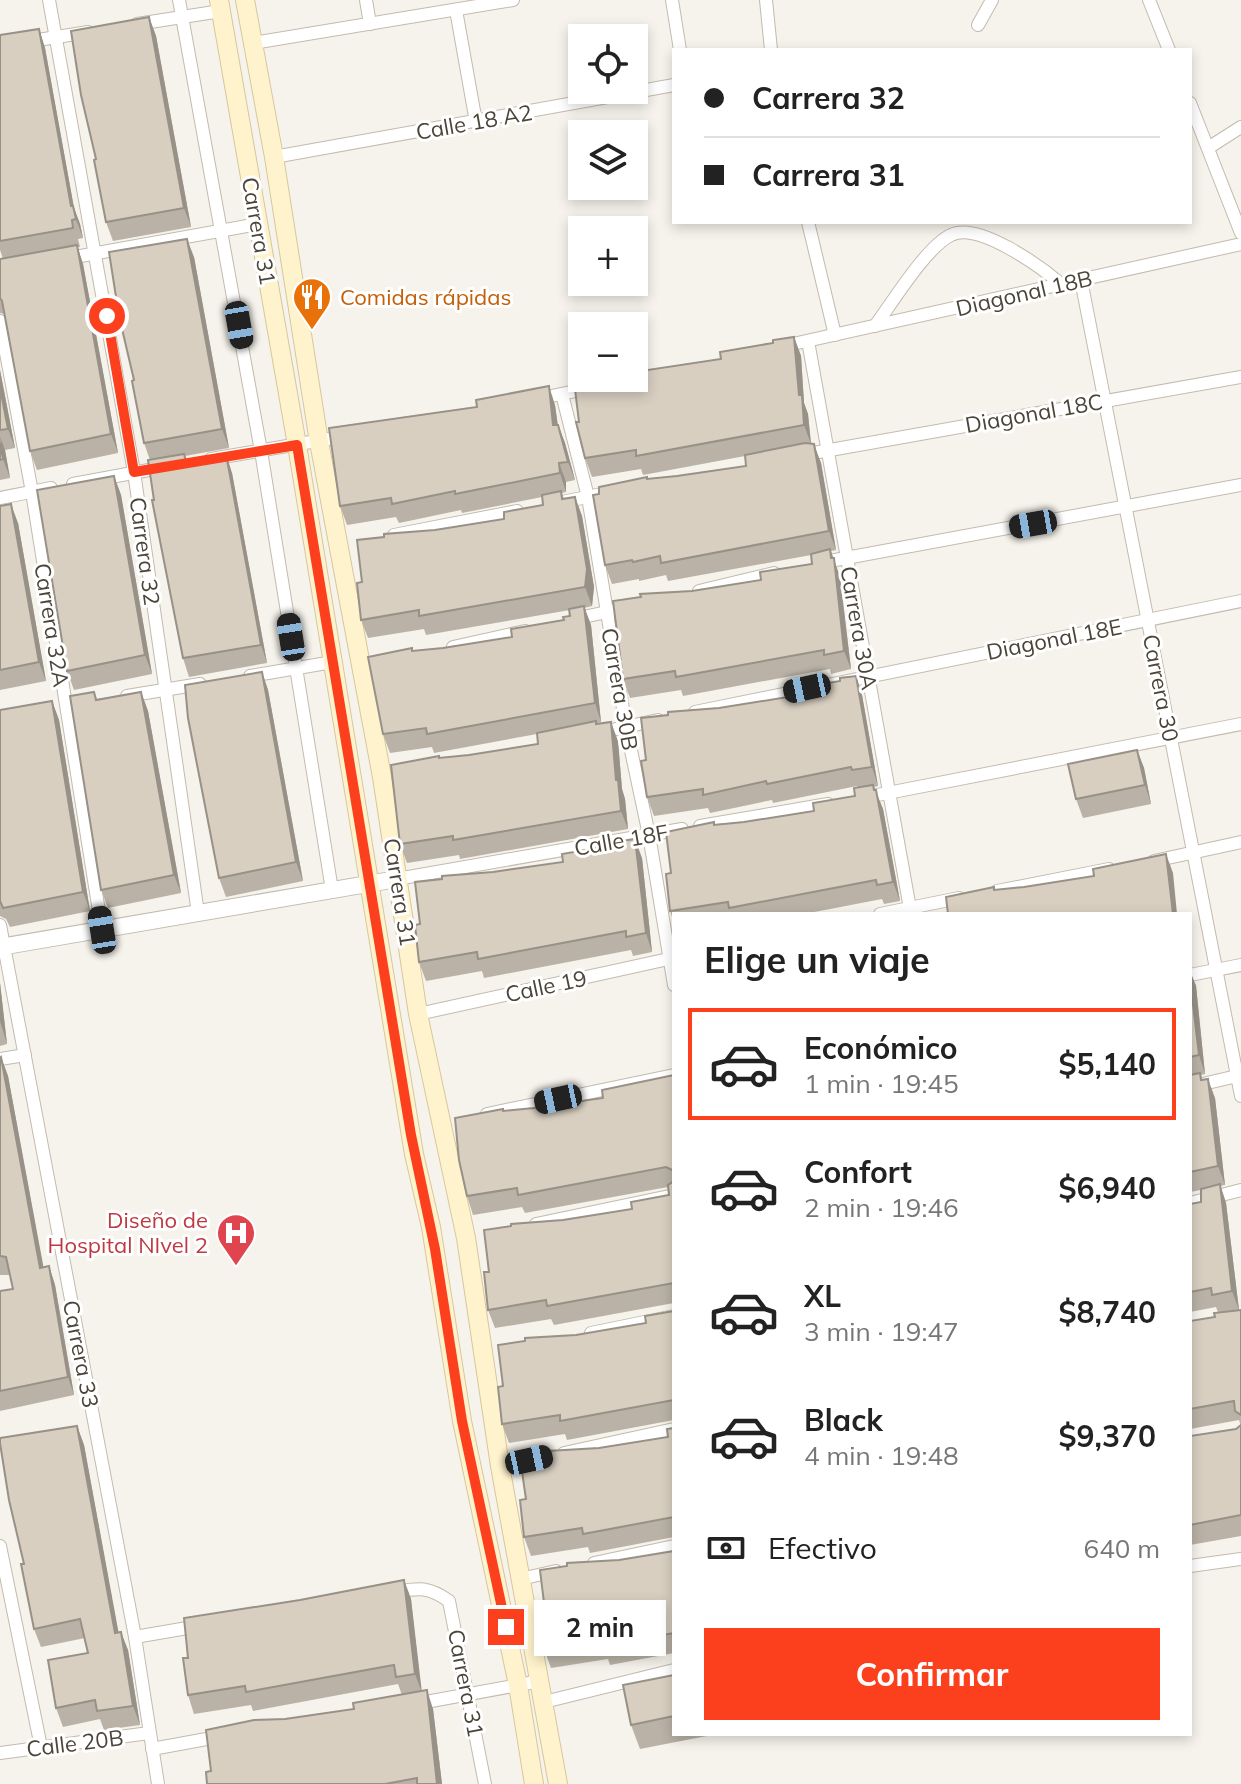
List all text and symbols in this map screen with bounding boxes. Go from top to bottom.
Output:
map controls [568,24,648,392]
button: locate [568,24,648,104]
text: Carrera 32 [752,79,905,117]
street label: Calle 18 A2 [414,98,534,146]
button: layers [568,120,648,200]
text: Carrera 31 [752,156,905,194]
street label: Carrera 31 [236,175,282,287]
button: + [568,216,648,296]
street label: Diagonal 18B [953,264,1095,322]
restaurant icon: Comidas rápidas [291,276,333,331]
place label: Comidas rápidas [340,283,511,311]
route start [89,298,125,334]
car [223,299,255,351]
button: − [568,312,648,392]
street label: Diagonal 18C [963,387,1105,439]
street label: Carrera 32 [124,495,166,607]
car [1007,508,1059,540]
street label: Carrera 32A [28,561,76,689]
street label: Carrera 30A [834,564,884,692]
car [275,611,307,663]
street label: Diagonal 18E [984,612,1124,666]
street label: Carrera 30B [595,626,645,752]
street label: Carrera 30 [1137,632,1185,744]
car [781,671,833,705]
street label: Calle 18F [572,818,670,862]
street label: Carrera 31 [378,836,422,948]
car [86,904,118,956]
text: Elige un viaje [704,937,930,982]
street label: Calle 19 [503,964,589,1008]
icon: car [708,1028,780,1100]
text: Económico [804,1029,958,1067]
text: $5,140 [1059,1045,1156,1083]
text: 1 min · 19:45 [804,1067,959,1100]
car [532,1082,584,1116]
icon: car [708,1152,780,1224]
text: Confort [804,1153,912,1191]
text: $6,940 [1059,1169,1156,1207]
text: 2 min · 19:46 [804,1191,959,1224]
place label: Diseño de Hospital NIvel 2 [48,1206,208,1259]
hospital icon: Diseño de Hospital NIvel 2 [215,1212,257,1267]
icon: car [708,1276,780,1348]
text: XL [804,1277,841,1315]
text: $8,740 [1059,1293,1156,1331]
street label: Carrera 33 [57,1298,105,1410]
text: 3 min · 19:47 [804,1315,959,1348]
icon: car [708,1400,780,1472]
text: Black [804,1401,883,1439]
text: $9,370 [1059,1417,1156,1455]
text: 4 min · 19:48 [804,1439,959,1472]
car [503,1443,555,1477]
icon: cash [704,1526,748,1570]
text: Efectivo [768,1529,877,1567]
text: 640 m [1084,1532,1160,1565]
callout: 2 min [534,1599,666,1655]
route end [488,1609,524,1645]
text: 2 min [566,1611,634,1644]
street label: Carrera 31 [442,1627,490,1739]
button: Confirmar [704,1628,1160,1720]
street label: Calle 20B [25,1723,125,1763]

